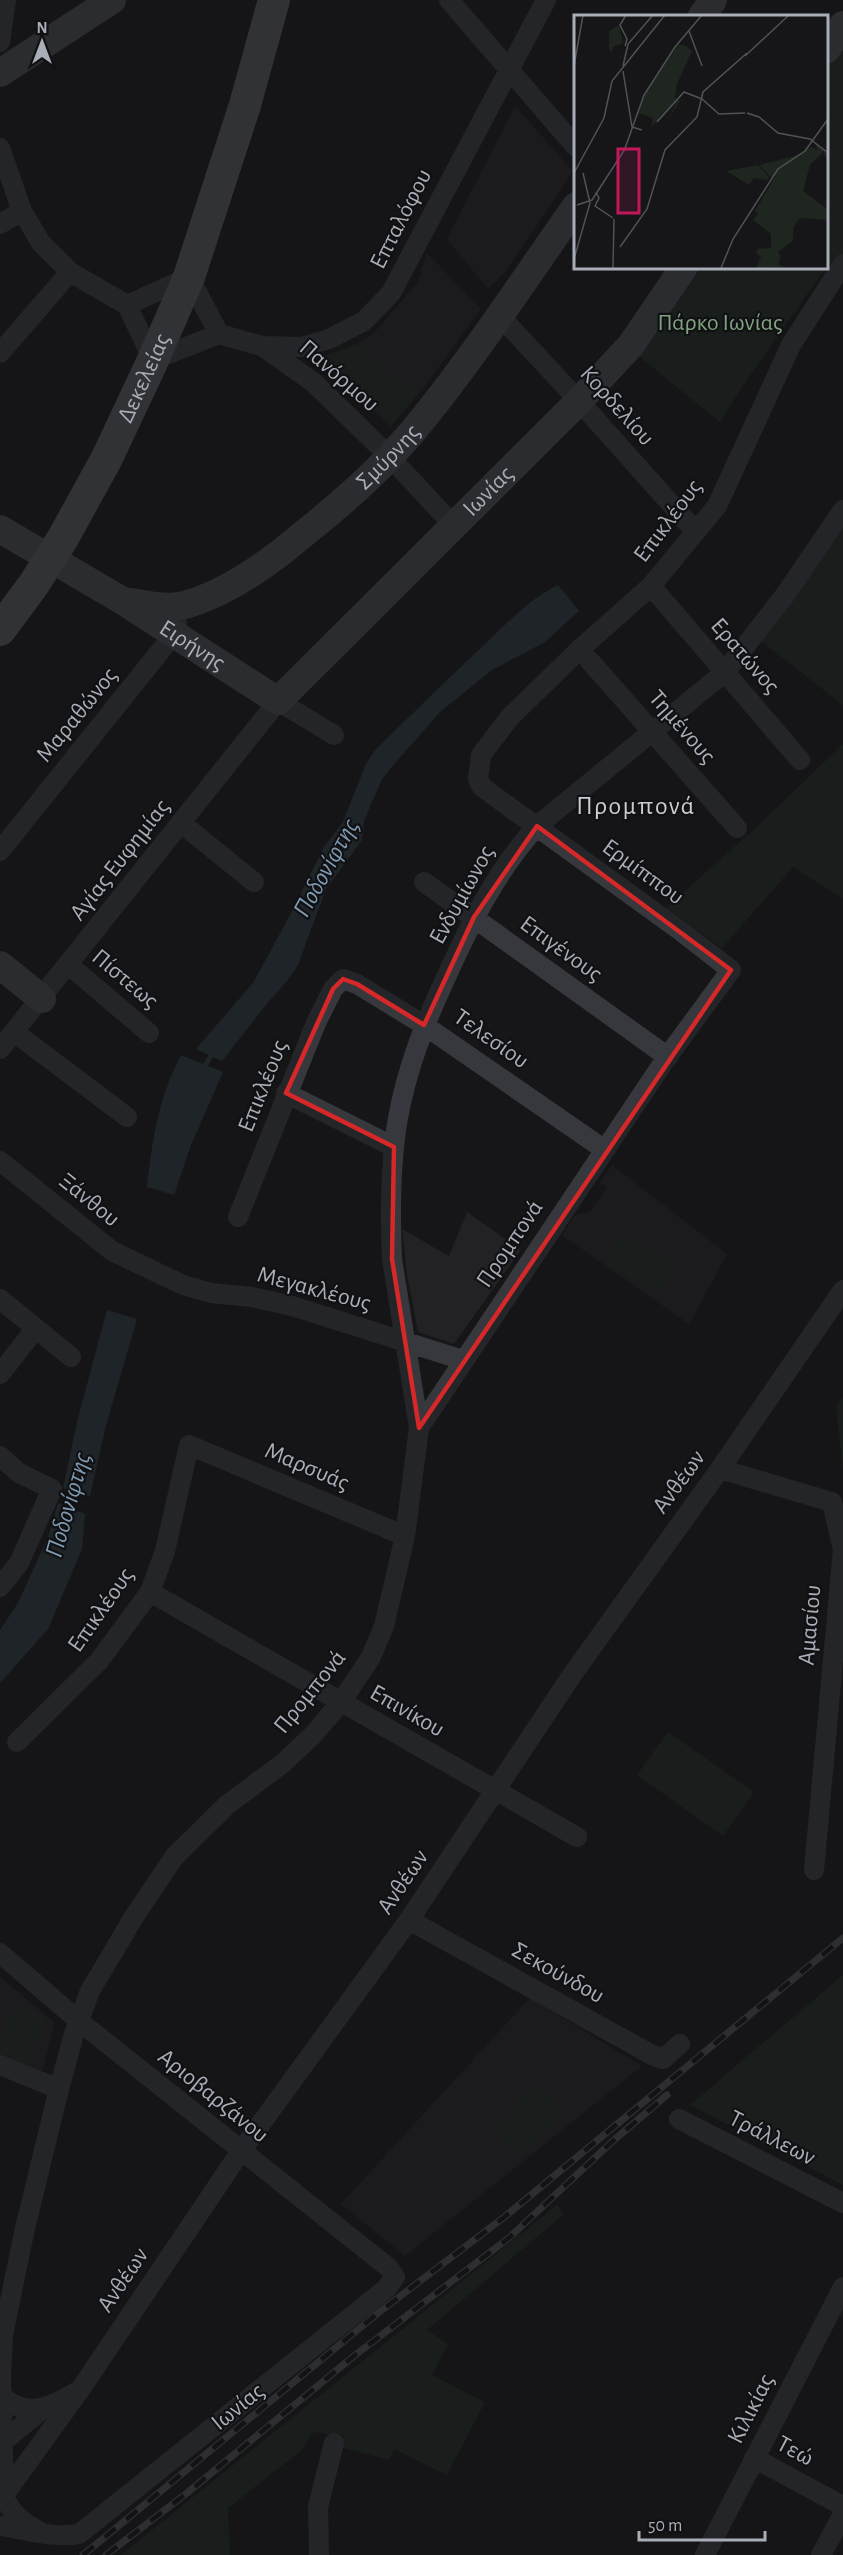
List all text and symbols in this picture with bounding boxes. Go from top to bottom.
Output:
north arrow [12,12,72,72]
inset map [574,15,828,268]
text: N [36,20,48,36]
street label: Επταλόφου [366,165,436,273]
park label: Πάρκο Ιωνίας [657,311,783,335]
street label: Δεκελείας [113,330,175,426]
street label: Πανόρμου [295,335,383,417]
street label: Κορδελίου [575,362,659,450]
street label: Σμύρνης [352,420,425,495]
street label: Ιωνίας [459,462,518,521]
street label: Επικλέους [629,475,707,567]
street label: Ερατώνος [706,614,784,698]
street label: Ειρήνης [155,616,229,676]
street label: Μαραθώνος [32,663,122,767]
street label: Τημένους [644,686,720,768]
district label: Προμπονά [576,793,696,819]
street label: Αγίας Ευφημίας [66,795,174,925]
water label: Ποδονίφτης [288,815,364,921]
street label: Ερμίππου [598,835,688,909]
street label: Ενδυμίωνος [425,842,499,948]
street label: Επιγένους [516,911,606,987]
street label: Πίστεως [87,945,163,1013]
street label: Τελεσίου [449,1005,533,1073]
street label: Επικλέους [234,1037,292,1135]
street label: Ξάνθου [54,1168,124,1232]
street label: Προμπονά [472,1196,548,1292]
street label: Μεγακλέους [255,1262,373,1316]
street label: Μαρσυάς [261,1439,353,1495]
street label: Ανθέων [648,1446,710,1518]
water label: Ποδονίφτης [41,1450,95,1560]
street label: Επικλέους [63,1564,139,1656]
street label: Αμασίου [795,1584,825,1666]
street label: Προμπονά [269,1646,351,1738]
street label: Επινίκου [366,1680,448,1742]
street label: Ανθέων [373,1846,433,1918]
street label: Σεκούνδου [508,1938,608,2008]
street label: Αριοβαρζάνου [153,2044,273,2148]
street label: Τράλλεων [725,2106,819,2170]
street label: Ανθέων [93,2244,153,2316]
street label: Κιλικίας [723,2370,779,2448]
street label: Ιωνίας [207,2379,269,2435]
street label: Τεώ [773,2431,817,2471]
scale bar [639,2504,765,2542]
text: 50 m [648,2517,682,2535]

